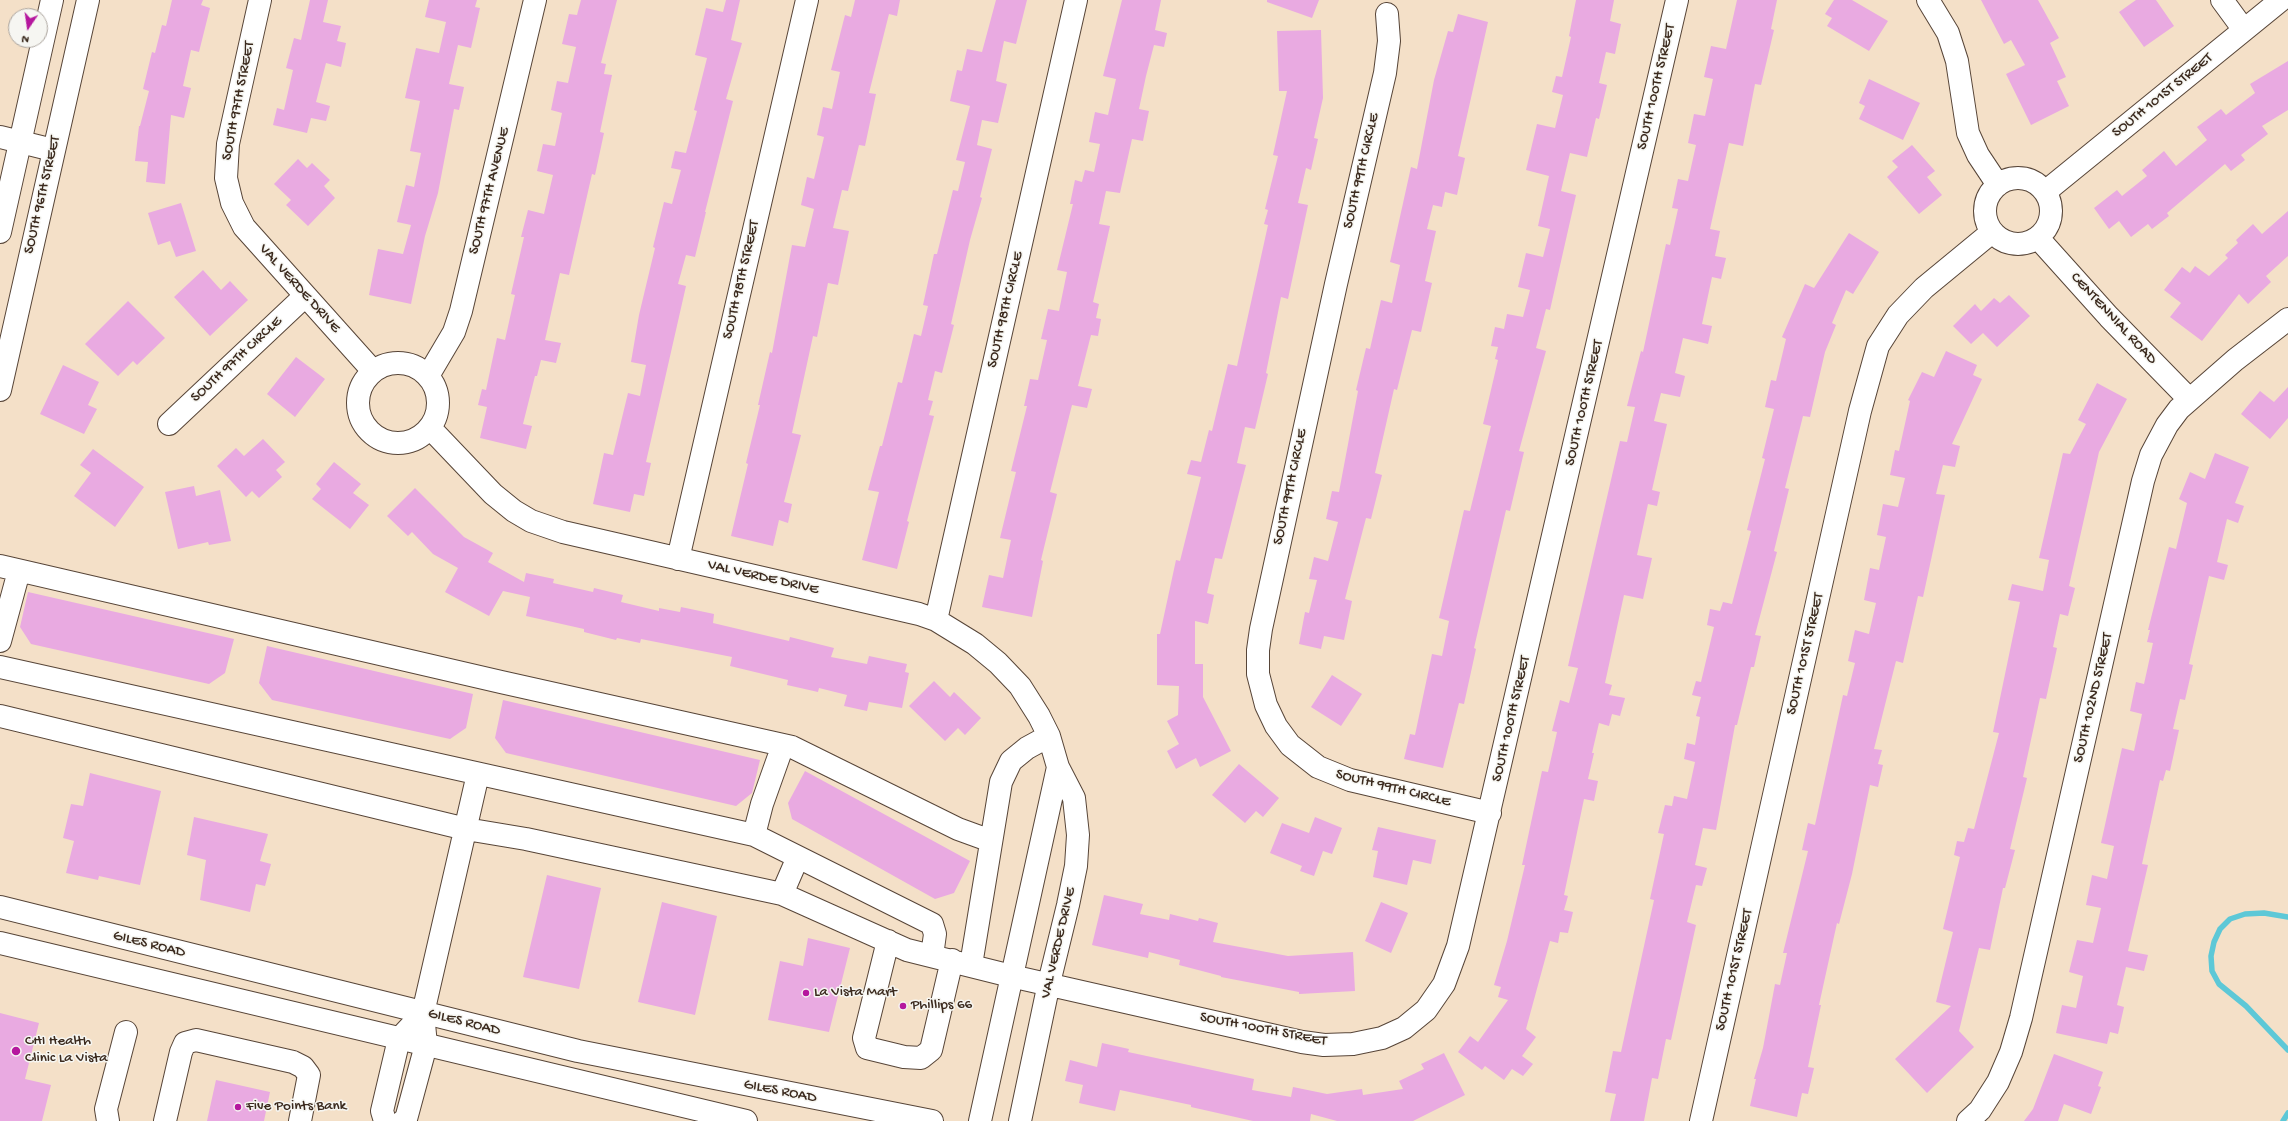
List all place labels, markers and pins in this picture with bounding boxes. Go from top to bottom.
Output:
place label: La Vista Mart [814,984,897,1002]
marker: La Vista Mart [801,988,811,998]
place label: Phillips 66 [911,997,972,1015]
marker: Phillips 66 [898,1001,908,1011]
place label: CHI Health Clinic La Vista [25,1033,108,1068]
marker: CHI Health Clinic La Vista [10,1045,22,1057]
place label: Five Points Bank [246,1098,346,1116]
marker: Five Points Bank [233,1102,243,1112]

